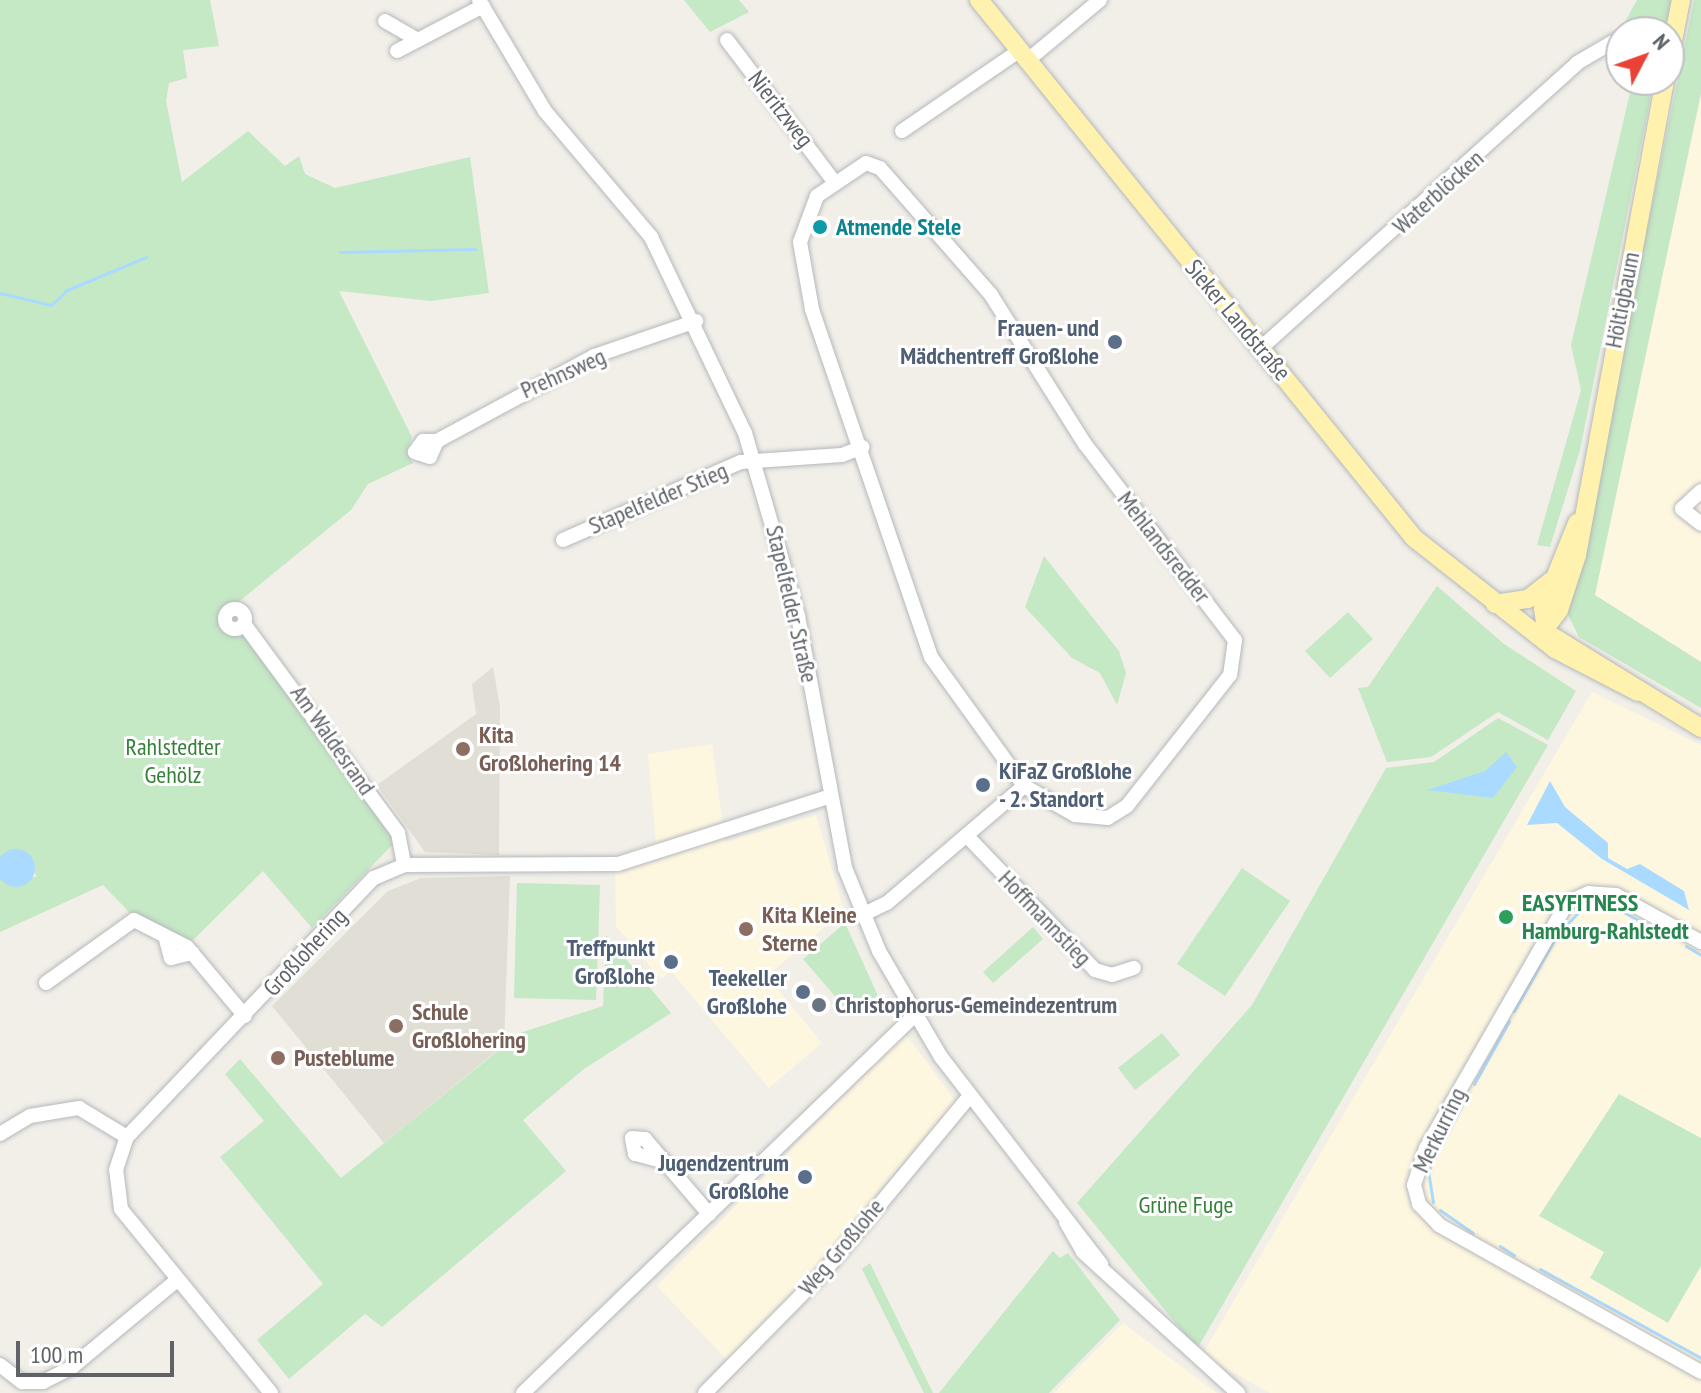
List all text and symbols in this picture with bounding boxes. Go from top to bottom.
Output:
north arrow [1605,16,1685,96]
text: N [1647,28,1676,55]
street label: Nieritzweg [742,65,820,153]
street label: Waterblöcken [1387,144,1489,240]
place label: Atmende Stele [836,213,961,241]
marker: Atmende Stele [811,218,829,236]
street label: Höltigbaum [1599,250,1645,350]
street label: Sieker Landstraße [1179,254,1297,386]
place label: Frauen- und Mädchentreff Großlohe [900,314,1099,370]
marker: Frauen- und Mädchentreff Großlohe [1106,333,1124,351]
street label: Prehnsweg [516,342,610,404]
street label: Stapelfelder Stieg [584,456,732,540]
street label: Mehlandsredder [1111,485,1217,609]
street label: Stapelfelder Straße [760,523,824,685]
street label: Am Waldesrand [284,679,382,801]
place label: Kita Großlohering 14 [479,721,621,777]
park label: Rahlstedter Gehölz [126,733,220,789]
marker: Kita Großlohering 14 [454,740,472,758]
place label: KiFaZ Großlohe - 2. Standort [999,757,1133,813]
marker: KiFaZ Großlohe - 2. Standort [974,776,992,794]
street label: Hoffmannstieg [992,864,1098,972]
place label: EASYFITNESS Hamburg-Rahlstedt [1522,889,1689,945]
place label: Kita Kleine Sterne [762,901,857,957]
street label: Großlohering [257,902,353,1002]
marker: EASYFITNESS Hamburg-Rahlstedt [1497,908,1515,926]
marker: Kita Kleine Sterne [737,920,755,938]
place label: Treffpunkt Großlohe [566,934,655,990]
marker: Treffpunkt Großlohe [662,953,680,971]
place label: Teekeller Großlohe [707,964,787,1020]
marker: Teekeller Großlohe [794,983,812,1001]
place label: Christophorus-Gemeindezentrum [835,991,1117,1019]
marker: Christophorus-Gemeindezentrum [810,996,828,1014]
place label: Schule Großlohering [412,998,526,1054]
marker: Schule Großlohering [387,1017,405,1035]
place label: Pusteblume [294,1044,395,1072]
marker: Pusteblume [269,1049,287,1067]
street label: Merkurring [1406,1083,1472,1177]
place label: Jugendzentrum Großlohe [658,1149,789,1205]
marker: Jugendzentrum Großlohe [796,1168,814,1186]
park label: Grüne Fuge [1139,1191,1233,1219]
street label: Weg Großlohe [792,1193,890,1301]
scale bar [20,1325,178,1375]
text: 100 m [30,1339,83,1370]

